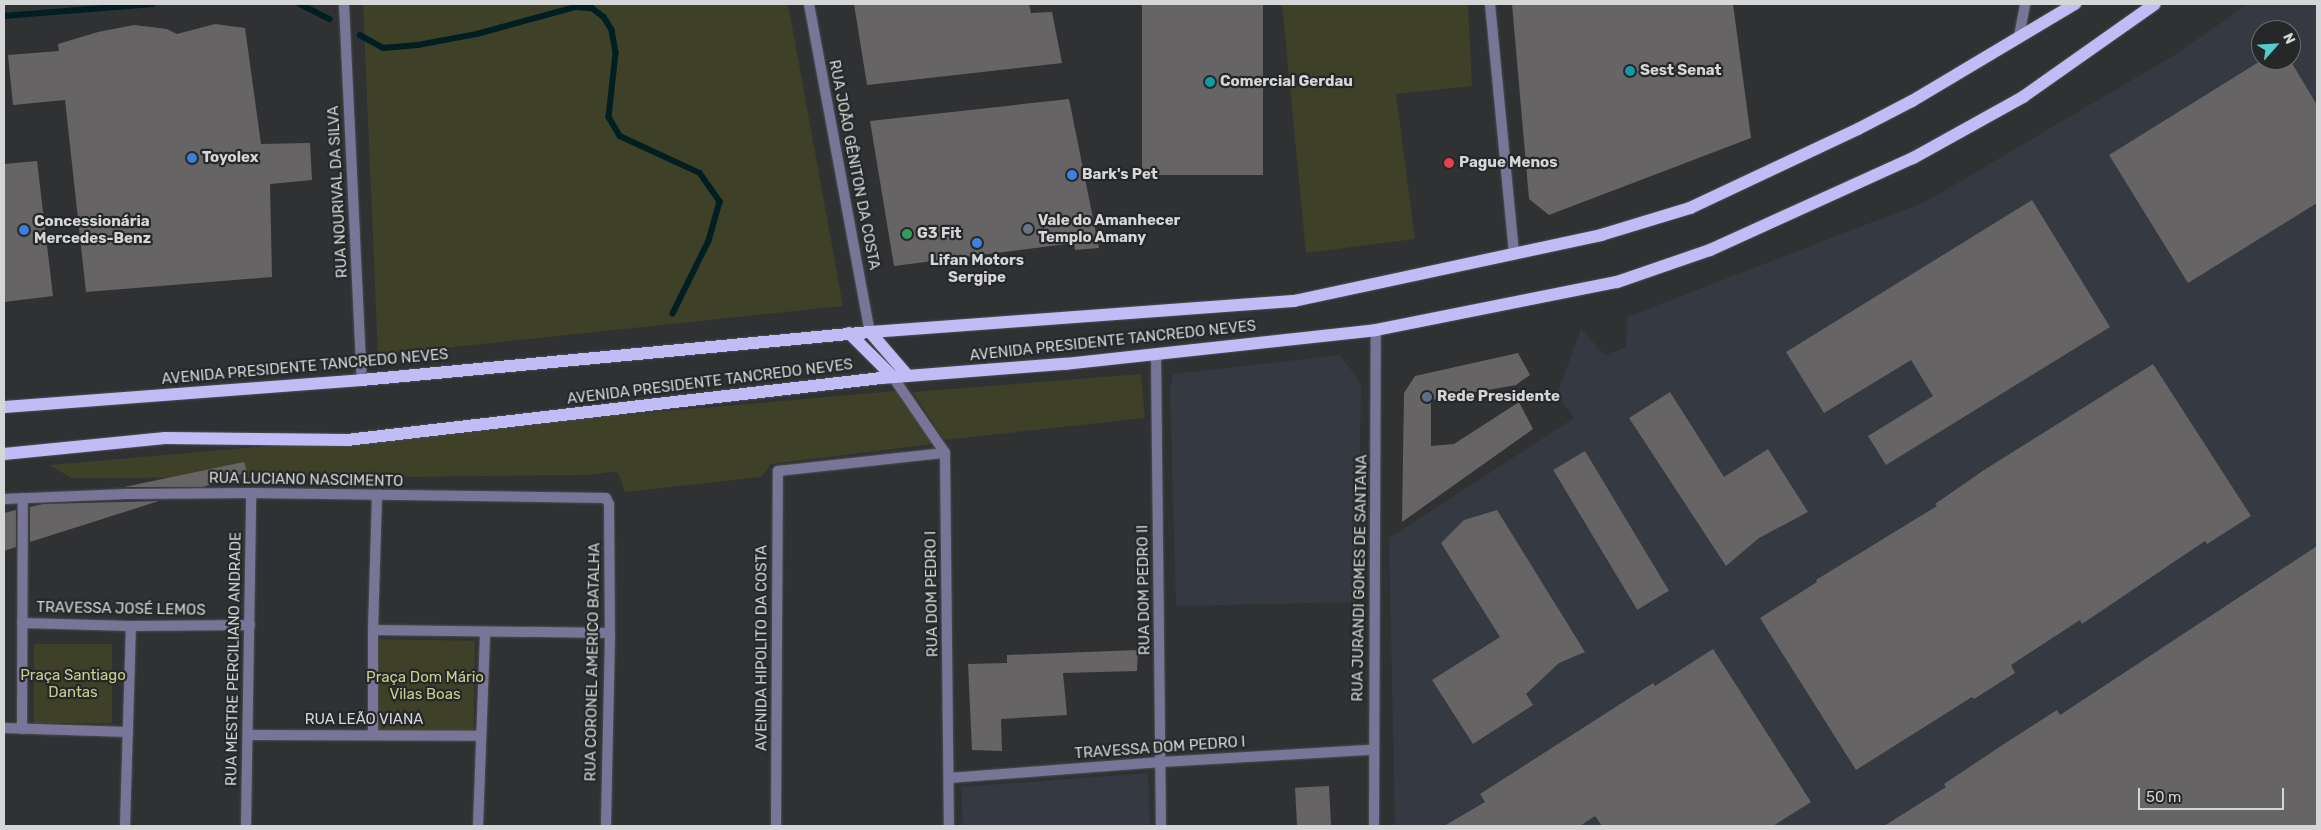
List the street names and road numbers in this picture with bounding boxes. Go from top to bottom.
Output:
street label: RUA JOÃO GÊNITON DA COSTA [825,58,883,272]
street label: RUA NOURIVAL DA SILVA [324,105,352,279]
street label: AVENIDA PRESIDENTE TANCREDO NEVES [969,317,1257,365]
street label: AVENIDA PRESIDENTE TANCREDO NEVES [160,345,450,389]
street label: AVENIDA PRESIDENTE TANCREDO NEVES [566,355,854,409]
street label: RUA JURANDI GOMES DE SANTANA [1349,454,1371,702]
street label: RUA LUCIANO NASCIMENTO [208,469,404,491]
street label: RUA DOM PEDRO II [1134,524,1154,656]
street label: RUA DOM PEDRO I [922,530,942,658]
street label: RUA MESTRE PERCILIANO ANDRADE [223,531,245,787]
street label: RUA CORONEL AMERICO BATALHA [582,542,604,782]
street label: AVENIDA HIPOLITO DA COSTA [753,545,771,751]
street label: TRAVESSA JOSÉ LEMOS [36,599,206,619]
street label: RUA LEÃO VIANA [304,711,424,729]
street label: TRAVESSA DOM PEDRO I [1074,733,1246,763]

